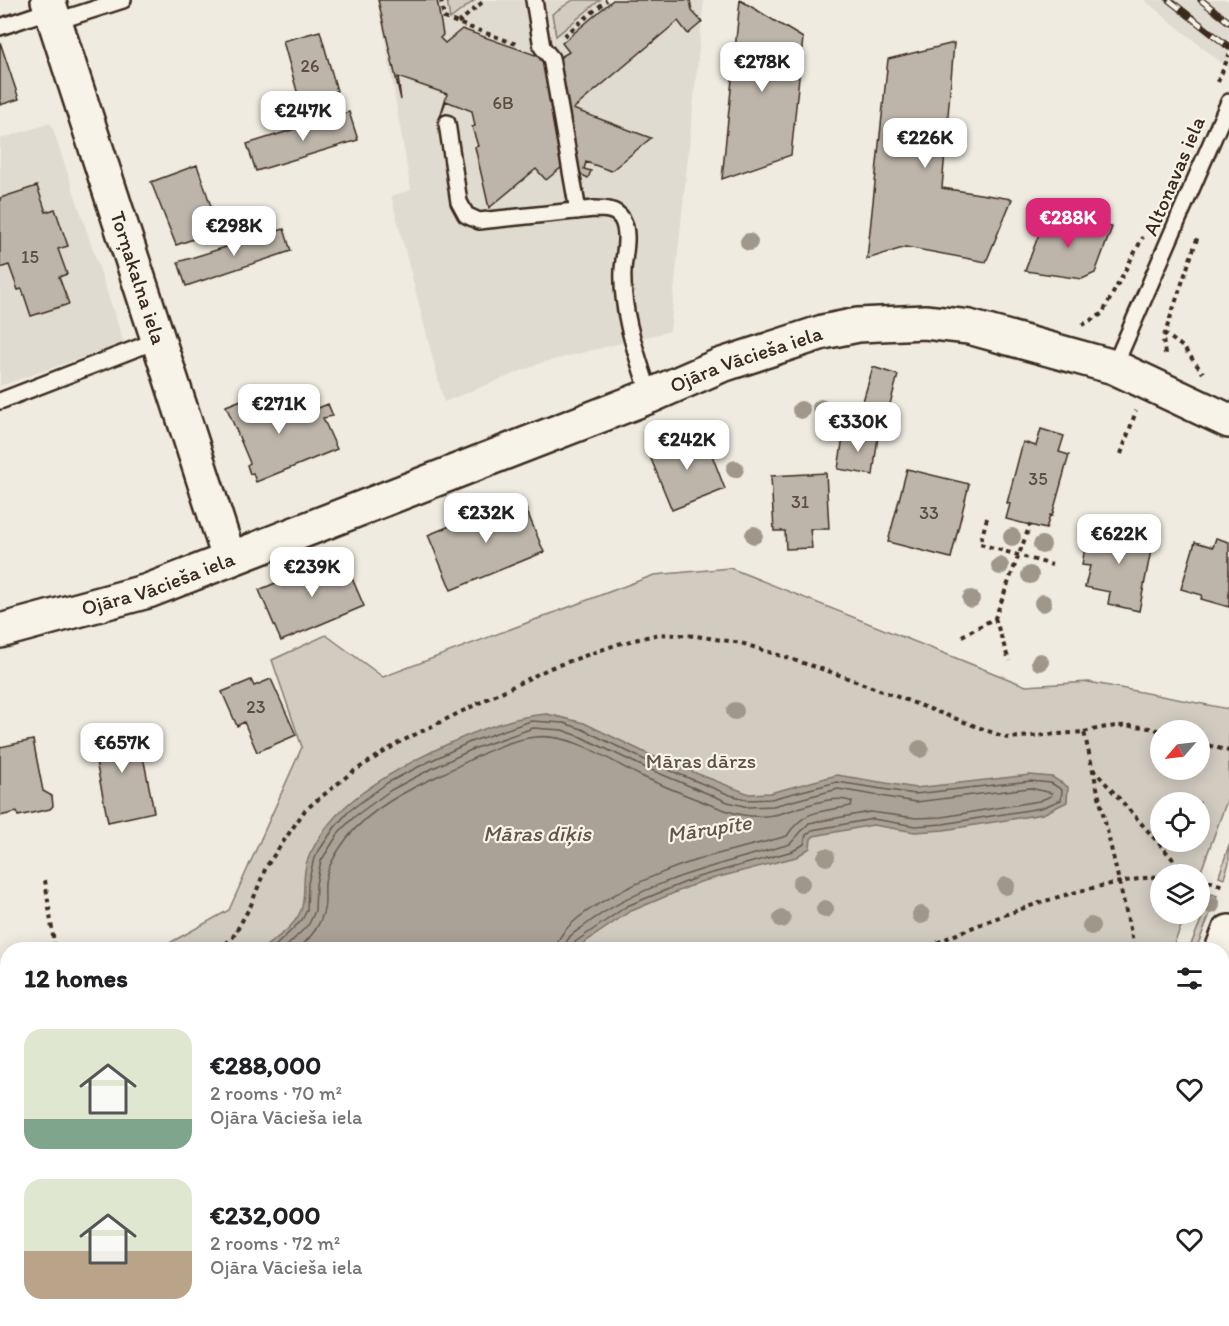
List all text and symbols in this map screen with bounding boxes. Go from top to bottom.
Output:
pin: €278K [720,42,804,93]
text: €278K [734,49,790,73]
house number: 26 [301,55,320,77]
pin: €247K [261,91,345,142]
house number: 6B [492,92,514,114]
text: €247K [275,98,331,122]
street label: Altonavas iela [1137,112,1210,239]
pin: €226K [883,118,967,169]
text: €226K [897,125,953,149]
pin: €288K [1026,198,1110,249]
text: €288K [1040,205,1096,229]
pin: €298K [192,206,276,257]
street label: Torņakalna iela [105,208,172,347]
text: €298K [206,213,262,237]
house number: 15 [21,246,39,268]
street label: Ojāra Vācieša iela [666,320,825,398]
pin: €271K [237,384,321,435]
text: €271K [252,391,306,415]
pin: €330K [816,402,900,453]
text: €330K [829,409,887,433]
pin: €242K [645,420,729,471]
text: €242K [658,427,716,451]
house number: 35 [1028,468,1048,490]
house number: 31 [791,491,809,513]
pin: €232K [444,493,528,544]
text: €232K [458,500,514,524]
house number: 33 [919,502,939,524]
pin: €622K [1077,514,1161,565]
text: €622K [1091,521,1147,545]
street label: Ojāra Vācieša iela [79,546,238,620]
pin: €239K [270,547,354,598]
text: €239K [284,554,340,578]
house number: 23 [246,696,266,718]
north arrow [1150,720,1210,780]
map controls [1150,720,1210,924]
pin: €657K [80,723,164,774]
text: €657K [94,730,150,754]
park label: Māras dārzs [646,748,756,773]
button: locate [1150,792,1210,852]
water label: Mārupīte [665,808,755,848]
water label: Māras dīķis [483,820,592,847]
button: layers [1150,864,1210,924]
text: 12 homes [24,962,128,994]
icon: filters [1173,962,1206,995]
text: €288,000 [210,1049,321,1081]
icon: home [72,1053,144,1125]
icon: heart [1173,1073,1206,1106]
text: 2 rooms · 70 m² [210,1081,342,1105]
text: Ojāra Vācieša iela [210,1105,363,1129]
text: €232,000 [210,1199,321,1231]
icon: home [72,1203,144,1275]
icon: heart [1173,1223,1206,1256]
text: 2 rooms · 72 m² [210,1231,340,1255]
text: Ojāra Vācieša iela [210,1255,363,1279]

